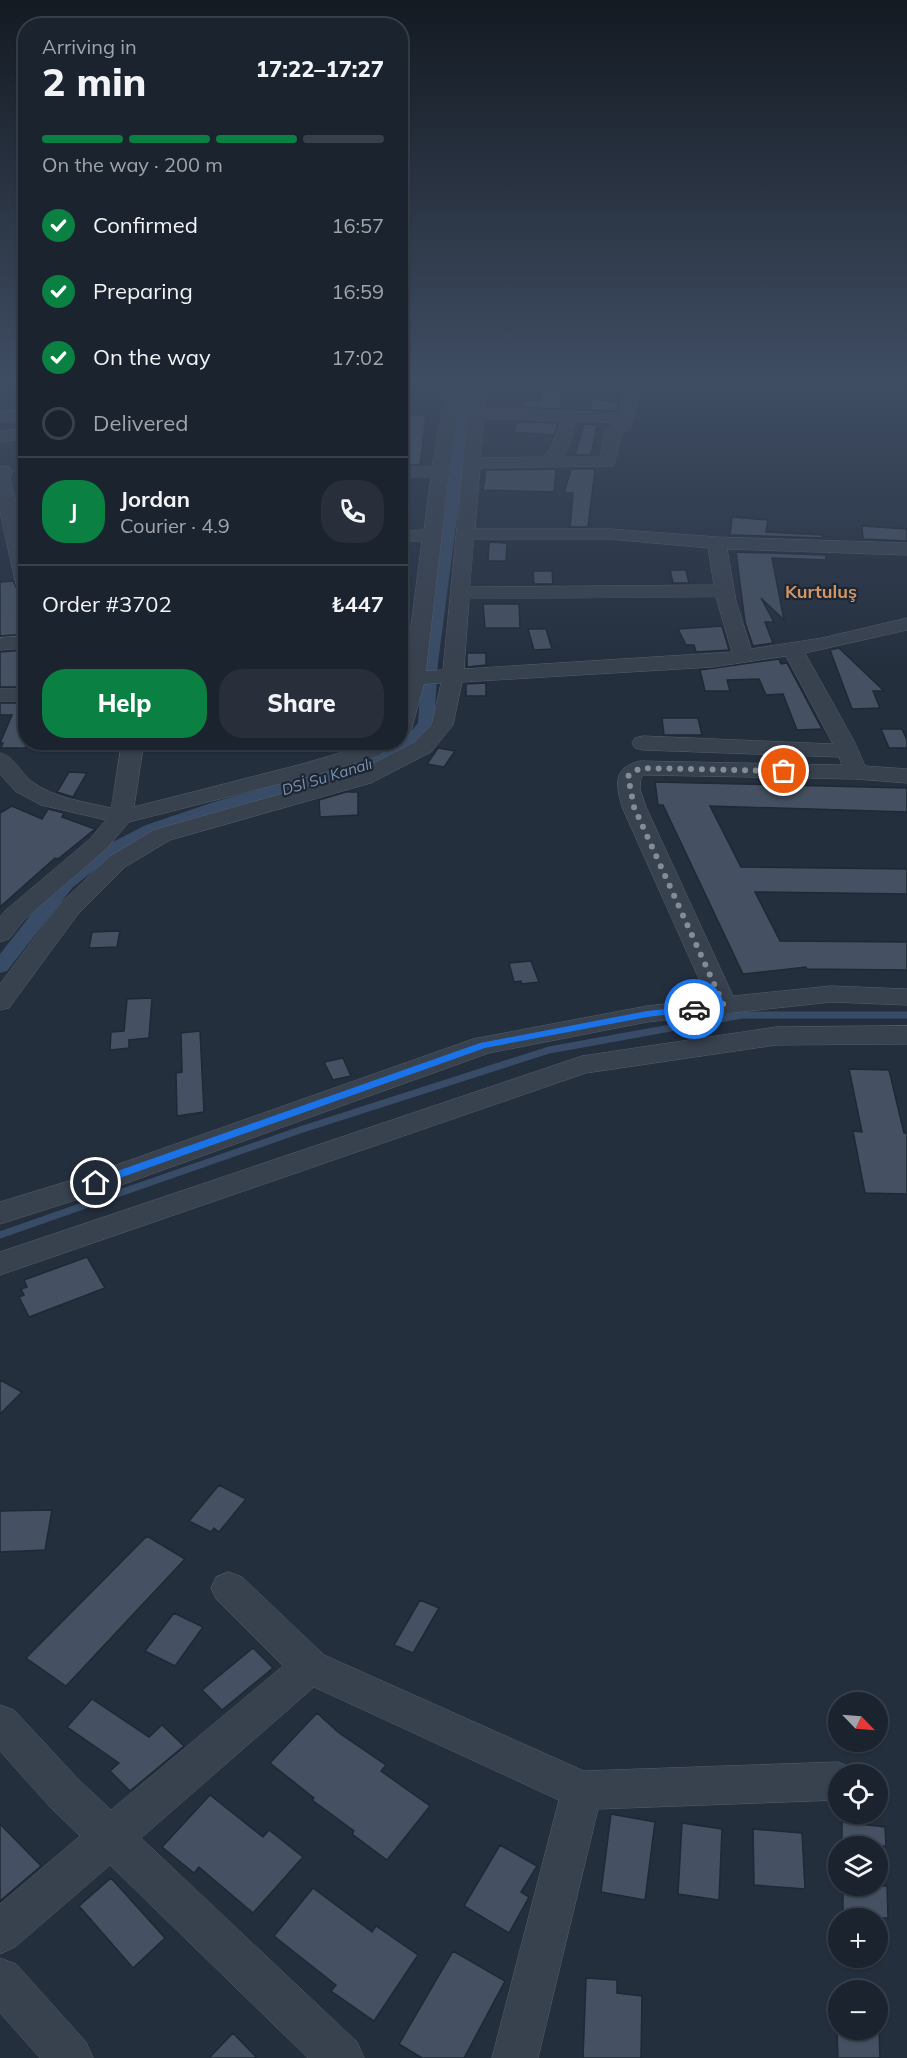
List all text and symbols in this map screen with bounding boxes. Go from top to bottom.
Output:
text: Arriving in [42,34,137,59]
text: 17:22–17:27 [256,55,384,83]
text: 2 min [42,57,147,106]
text: On the way · 200 m [42,152,223,177]
icon: check [42,209,75,242]
text: Confirmed [93,211,198,239]
text: 16:57 [331,213,384,238]
icon: check [42,275,75,308]
text: Preparing [93,277,193,305]
text: 16:59 [331,279,384,304]
icon: check [42,341,75,374]
text: On the way [93,343,211,371]
text: 17:02 [331,345,384,370]
text: Delivered [93,409,188,437]
button: phone [321,480,384,543]
text: Jordan [120,485,190,513]
text: J [70,497,77,525]
text: Courier · 4.9 [120,513,230,538]
district label: Kurtuluş [785,580,857,603]
text: Order #3702 [42,590,172,618]
text: ₺447 [331,590,384,618]
button: Help [42,669,207,738]
button: Share [219,669,384,738]
pin [758,745,809,796]
water label: DSİ Su Kanalı [279,754,374,799]
icon: bag [767,754,800,787]
courier [664,979,724,1039]
icon: car [678,993,711,1026]
pin [70,1157,121,1208]
icon: home [79,1166,112,1199]
north arrow [828,1692,888,1752]
map controls [828,1692,888,2040]
button: locate [828,1764,888,1824]
button: layers [828,1836,888,1896]
button: + [828,1908,888,1968]
button: − [828,1980,888,2040]

